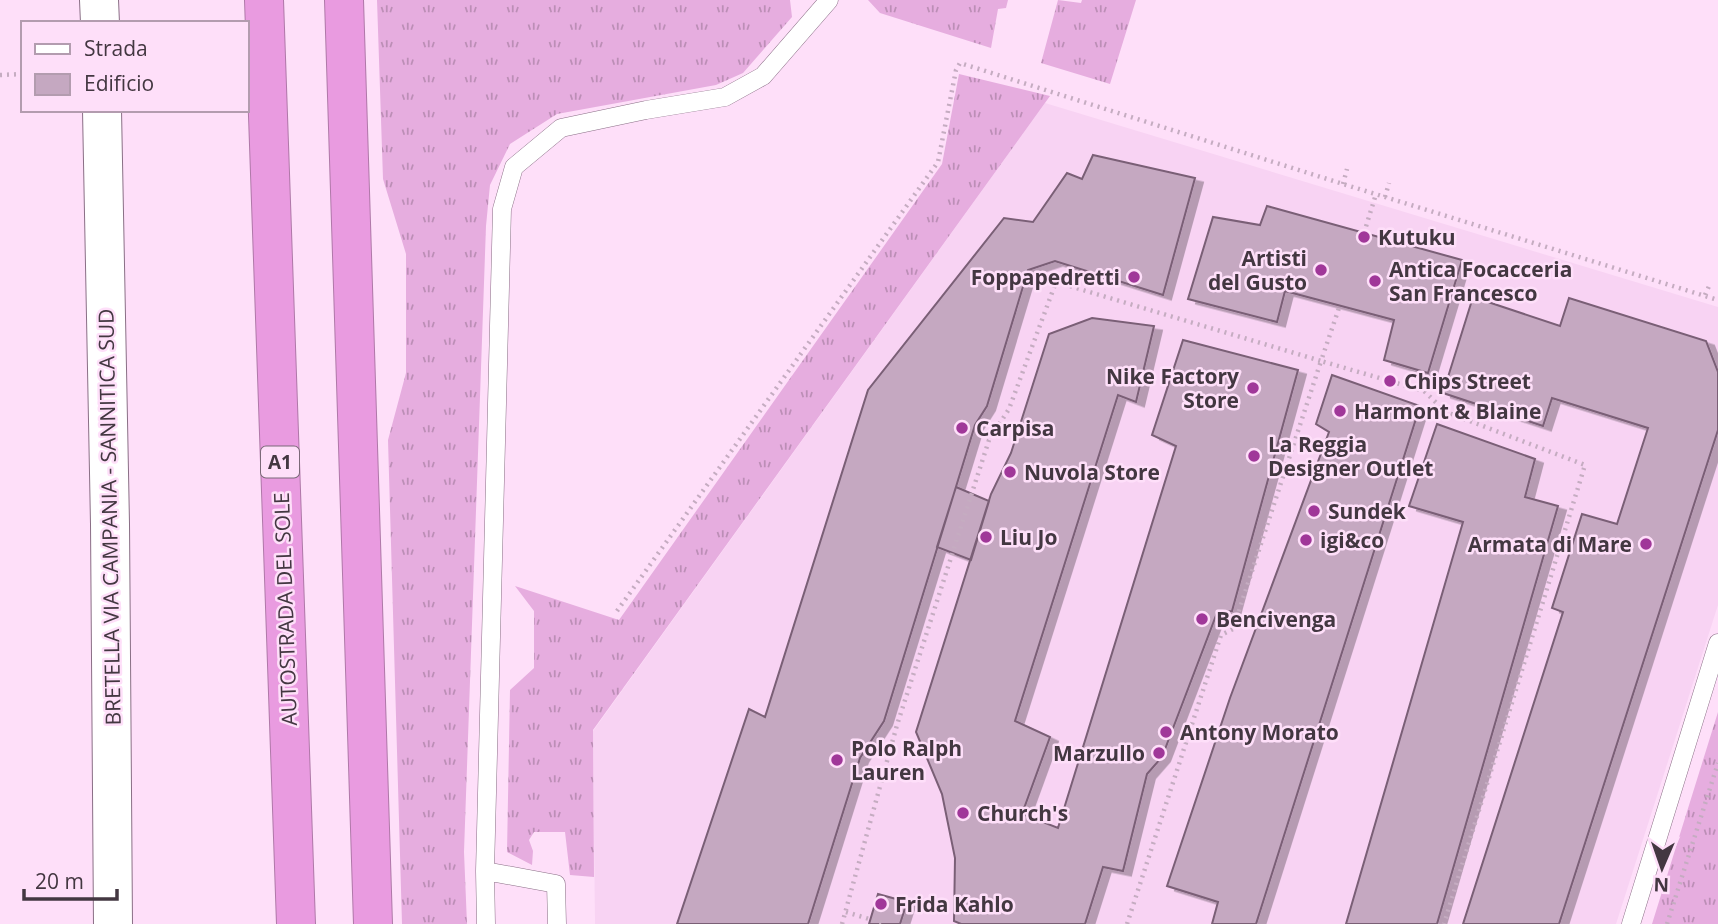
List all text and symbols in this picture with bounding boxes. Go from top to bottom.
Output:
legend [21,21,248,112]
text: Strada [84,34,148,62]
text: Edificio [84,69,154,97]
place label: Kutuku [1378,223,1456,251]
marker: Kutuku [1356,229,1372,245]
place label: Artisti del Gusto [1208,244,1307,296]
place label: Antica Focacceria San Francesco [1389,255,1572,307]
marker: Artisti del Gusto [1313,262,1329,278]
place label: Foppapedretti [971,263,1120,291]
marker: Foppapedretti [1126,269,1142,285]
marker: Antica Focacceria San Francesco [1367,273,1383,289]
street label: BRETELLA VIA CAMPANIA - SANNITICA SUD [91,308,127,726]
place label: Nike Factory Store [1106,362,1239,414]
place label: Chips Street [1404,367,1531,395]
marker: Chips Street [1382,373,1398,389]
marker: Nike Factory Store [1245,380,1261,396]
place label: Harmont & Blaine [1354,397,1541,425]
marker: Harmont & Blaine [1332,403,1348,419]
place label: Carpisa [976,414,1054,442]
marker: Carpisa [954,420,970,436]
place label: La Reggia Designer Outlet [1268,430,1433,482]
road number: A1 [261,446,299,477]
marker: La Reggia Designer Outlet [1246,448,1262,464]
place label: Nuvola Store [1024,458,1160,486]
marker: Nuvola Store [1002,464,1018,480]
street label: AUTOSTRADA DEL SOLE [267,492,303,726]
place label: Sundek [1328,497,1407,525]
marker: Sundek [1306,503,1322,519]
place label: Liu Jo [1000,523,1057,551]
place label: igi&co [1320,526,1384,554]
marker: Liu Jo [978,529,994,545]
place label: Armata di Mare [1468,530,1632,558]
marker: igi&co [1298,532,1314,548]
marker: Armata di Mare [1638,536,1654,552]
place label: Bencivenga [1216,605,1336,633]
marker: Bencivenga [1194,611,1210,627]
place label: Antony Morato [1180,718,1339,746]
marker: Antony Morato [1158,724,1174,740]
place label: Polo Ralph Lauren [851,734,962,786]
place label: Marzullo [1053,739,1145,767]
marker: Marzullo [1151,745,1167,761]
marker: Polo Ralph Lauren [829,752,845,768]
place label: Church's [977,799,1068,827]
marker: Church's [955,805,971,821]
north arrow [1627,833,1697,903]
scale bar [24,858,117,902]
text: 20 m [35,867,84,895]
text: N [1653,872,1670,898]
place label: Frida Kahlo [895,890,1014,918]
marker: Frida Kahlo [873,896,889,912]

